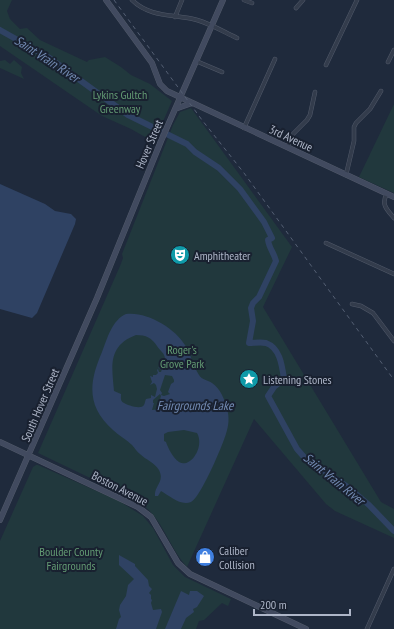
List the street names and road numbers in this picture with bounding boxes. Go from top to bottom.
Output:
street label: Hover Street [132,117,166,171]
street label: 3rd Avenue [267,121,315,155]
street label: South Hover Street [18,365,62,444]
street label: Boston Avenue [89,467,151,509]

